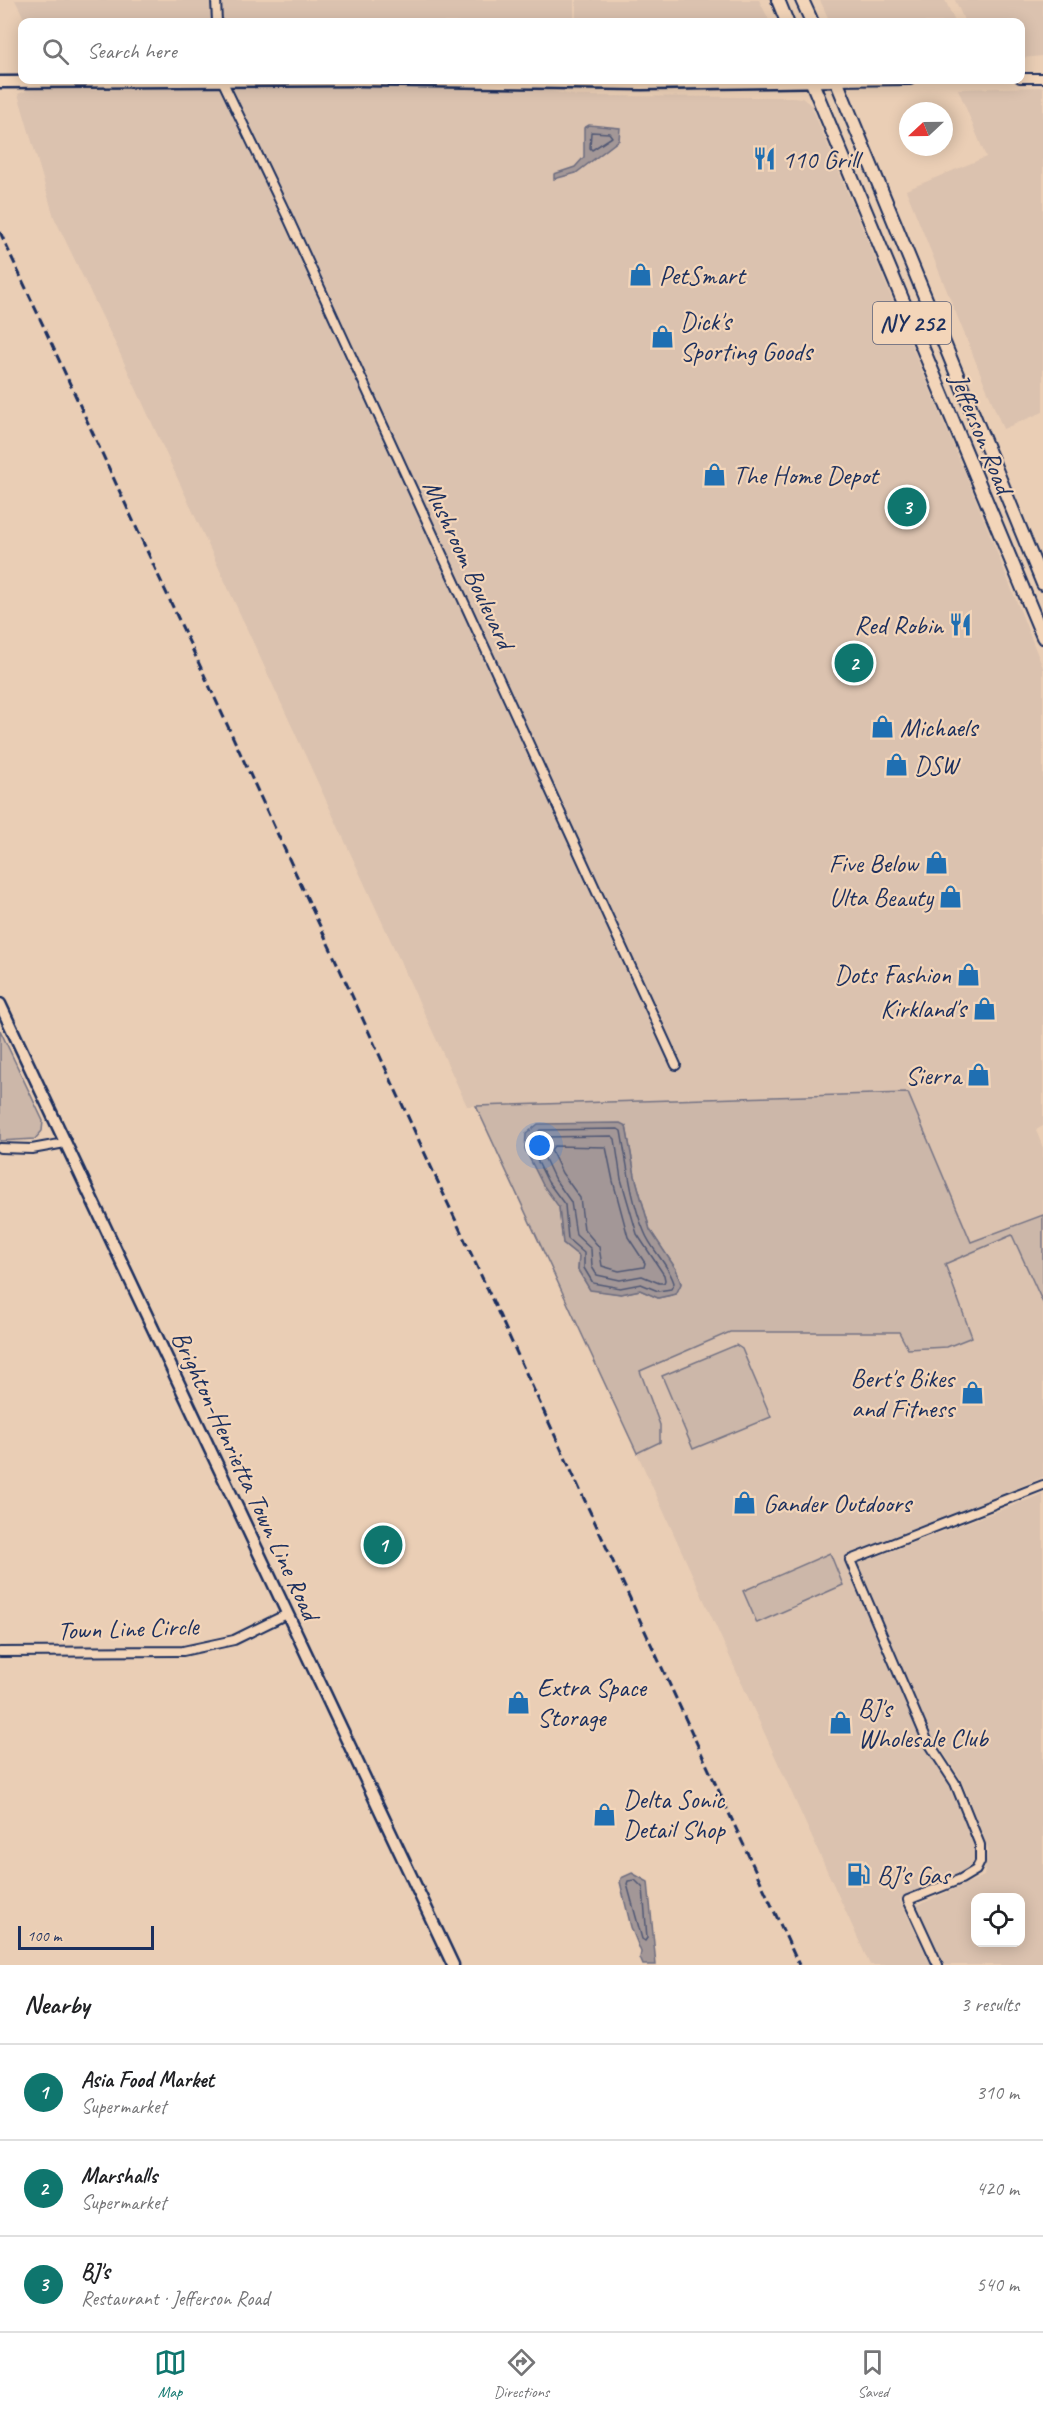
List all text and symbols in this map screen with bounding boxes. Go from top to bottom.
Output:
search box [18,18,1025,84]
icon: search [39,35,72,68]
text: Search here [87,37,177,65]
north arrow [899,102,953,156]
place label: 110 Grill [782,143,864,176]
restaurant icon: 110 Grill [751,146,777,172]
place label: PetSmart [659,259,747,292]
shop icon: PetSmart [628,262,654,288]
road number: NY 252 [873,302,951,344]
place label: Dick's Sporting Goods [680,305,814,368]
shop icon: Dick's Sporting Goods [649,323,675,349]
street label: Jefferson Road [942,366,1022,502]
place label: The Home Depot [733,459,880,492]
shop icon: The Home Depot [702,462,728,488]
street label: Mushroom Boulevard [415,475,524,657]
pin: 3 [888,484,926,530]
place label: Red Robin [854,609,944,642]
restaurant icon: Red Robin [948,612,974,638]
pin: 2 [834,640,874,686]
place label: Michaels [900,711,979,744]
shop icon: Michaels [869,714,895,740]
place label: DSW [914,749,962,782]
shop icon: DSW [883,752,909,778]
place label: Five Below [829,847,921,880]
shop icon: Five Below [923,850,949,876]
place label: Ulta Beauty [829,881,935,914]
shop icon: Ulta Beauty [938,884,964,910]
place label: Dots Fashion [834,958,951,991]
shop icon: Dots Fashion [956,961,982,987]
place label: Kirkland's [880,992,968,1025]
shop icon: Kirkland's [971,995,997,1021]
place label: Sierra [905,1059,963,1092]
shop icon: Sierra [966,1062,992,1088]
your location [525,1131,554,1160]
street label: Brighton-Henrietta Town Line Road [164,1326,329,1628]
place label: Bert's Bikes and Fitness [850,1362,956,1425]
shop icon: Bert's Bikes and Fitness [959,1380,985,1406]
place label: Gander Outdoors [763,1487,913,1520]
shop icon: Gander Outdoors [732,1490,758,1516]
pin: 1 [364,1522,403,1568]
street label: Town Line Circle [57,1609,201,1647]
place label: Extra Space Storage [537,1671,648,1734]
shop icon: Extra Space Storage [506,1689,532,1715]
place label: BJ's Wholesale Club [858,1692,990,1755]
shop icon: BJ's Wholesale Club [827,1710,853,1736]
place label: Delta Sonic Detail Shop [623,1783,726,1846]
shop icon: Delta Sonic Detail Shop [592,1801,618,1827]
place label: BJ's Gas [877,1859,952,1892]
fuel station icon: BJ's Gas [846,1862,872,1888]
map controls [971,1893,1025,1947]
button: locate [971,1893,1025,1947]
scale bar [18,1923,154,1950]
text: 100 m [27,1926,61,1946]
text: Nearby [24,1988,89,2021]
text: 3 results [960,1992,1019,2017]
text: Asia Food Market [81,2066,214,2094]
text: 1 [39,2080,48,2105]
text: 310 m [976,2080,1019,2105]
text: Supermarket [81,2094,166,2119]
text: Marshalls [81,2162,157,2190]
text: 2 [39,2176,48,2201]
text: 420 m [976,2176,1019,2201]
text: Supermarket [81,2190,166,2215]
text: BJ's [81,2258,110,2286]
text: 3 [39,2272,48,2297]
text: 540 m [976,2272,1019,2297]
text: Restaurant · Jefferson Road [81,2286,269,2311]
tab: Map [154,2346,187,2402]
tab: Directions [494,2346,549,2402]
tab: Saved [856,2346,889,2402]

